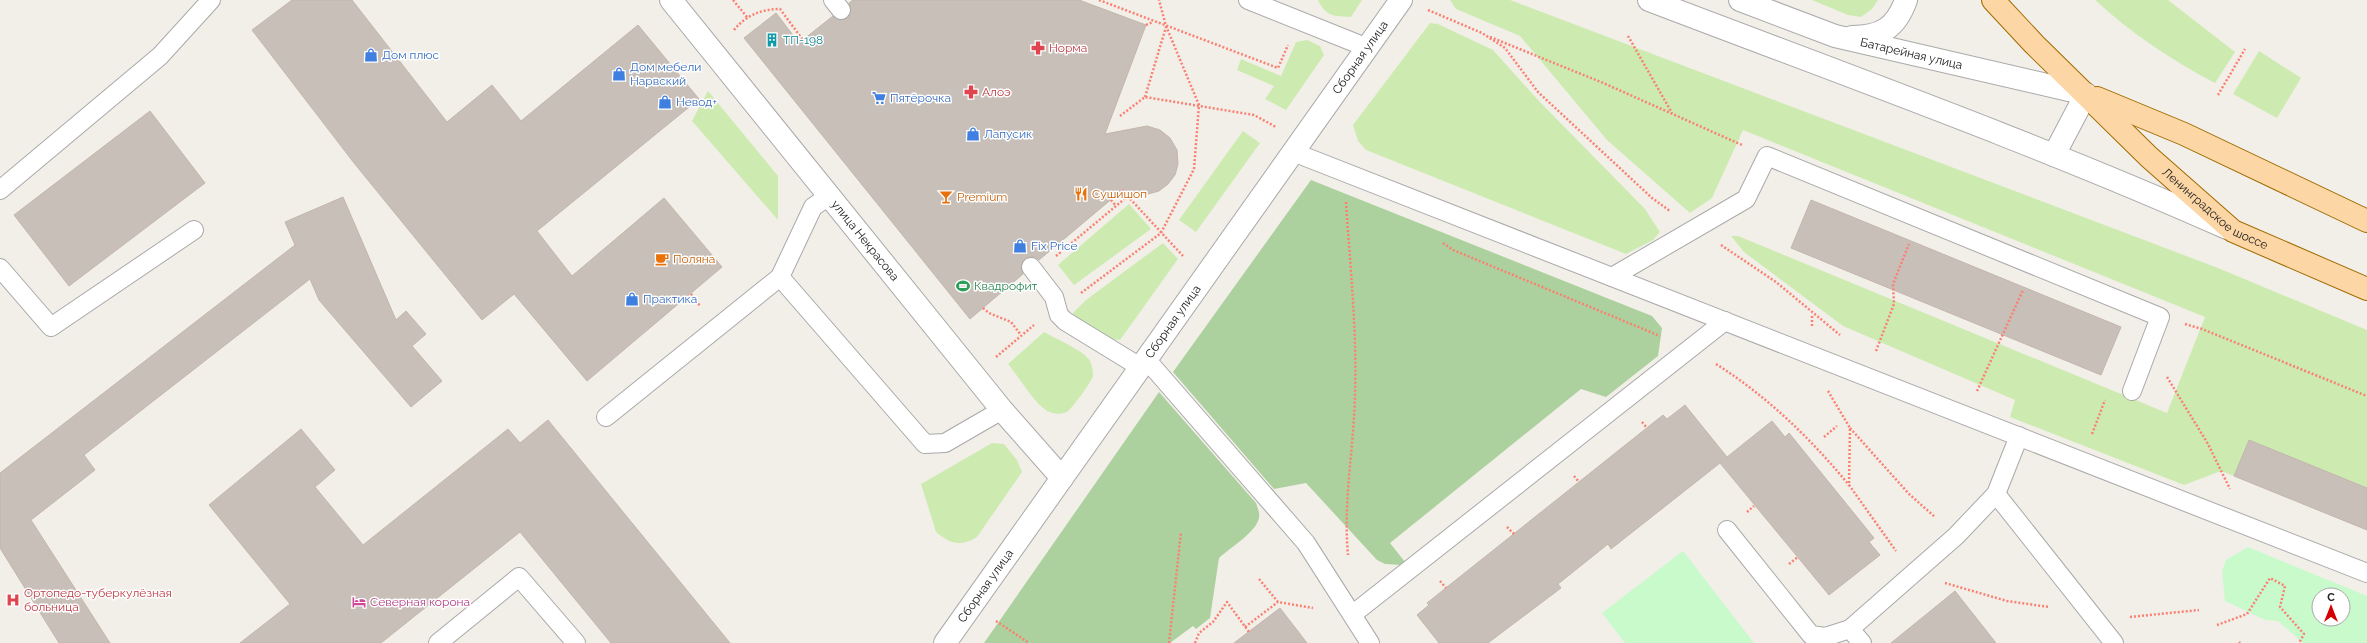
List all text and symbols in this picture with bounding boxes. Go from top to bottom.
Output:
street label: Сборная улица [1330,18,1391,97]
building icon: ТП-198 [764,32,780,48]
place label: ТП-198 [783,33,823,47]
street label: Батарейная улица [1859,35,1964,72]
pharmacy icon: Норма [1030,40,1046,56]
place label: Норма [1049,41,1087,55]
shop icon: Дом плюс [363,47,379,63]
place label: Дом плюс [382,48,440,62]
place label: Дом мебели Нарвский [630,60,701,88]
shop icon: Дом мебели Нарвский [611,66,627,82]
pharmacy icon: Алоэ [963,84,979,100]
place label: Алоэ [982,85,1011,99]
supermarket icon: Пятёрочка [871,90,887,106]
place label: Пятёрочка [890,91,951,105]
shop icon: Невод+ [657,94,673,110]
place label: Невод+ [676,95,717,109]
shop icon: Лапусик [965,126,981,142]
place label: Лапусик [984,127,1032,141]
street label: Ленинградское шоссе [2159,165,2270,252]
restaurant icon: Сушишоп [1073,186,1089,202]
place label: Сушишоп [1092,187,1147,201]
bar icon: Premium [938,189,954,205]
place label: Premium [957,190,1007,204]
street label: улица Некрасова [828,197,902,284]
shop icon: Fix Price [1012,238,1028,254]
place label: Fix Price [1031,239,1078,253]
cafe icon: Поляна [654,251,670,267]
place label: Поляна [673,252,715,266]
sports icon: Квадрофит [955,278,971,294]
place label: Квадрофит [974,279,1038,293]
street label: Сборная улица [1142,282,1204,361]
shop icon: Практика [624,291,640,307]
place label: Практика [643,292,697,306]
street label: Сборная улица [955,547,1016,625]
place label: Ортопедо-туберкулёзная больница [24,586,172,614]
north arrow [2311,587,2351,627]
text: С [2327,591,2335,604]
hospital icon: Ортопедо-туберкулёзная больница [5,592,21,608]
hotel icon: Северная корона [351,594,367,610]
place label: Северная корона [370,595,470,609]

